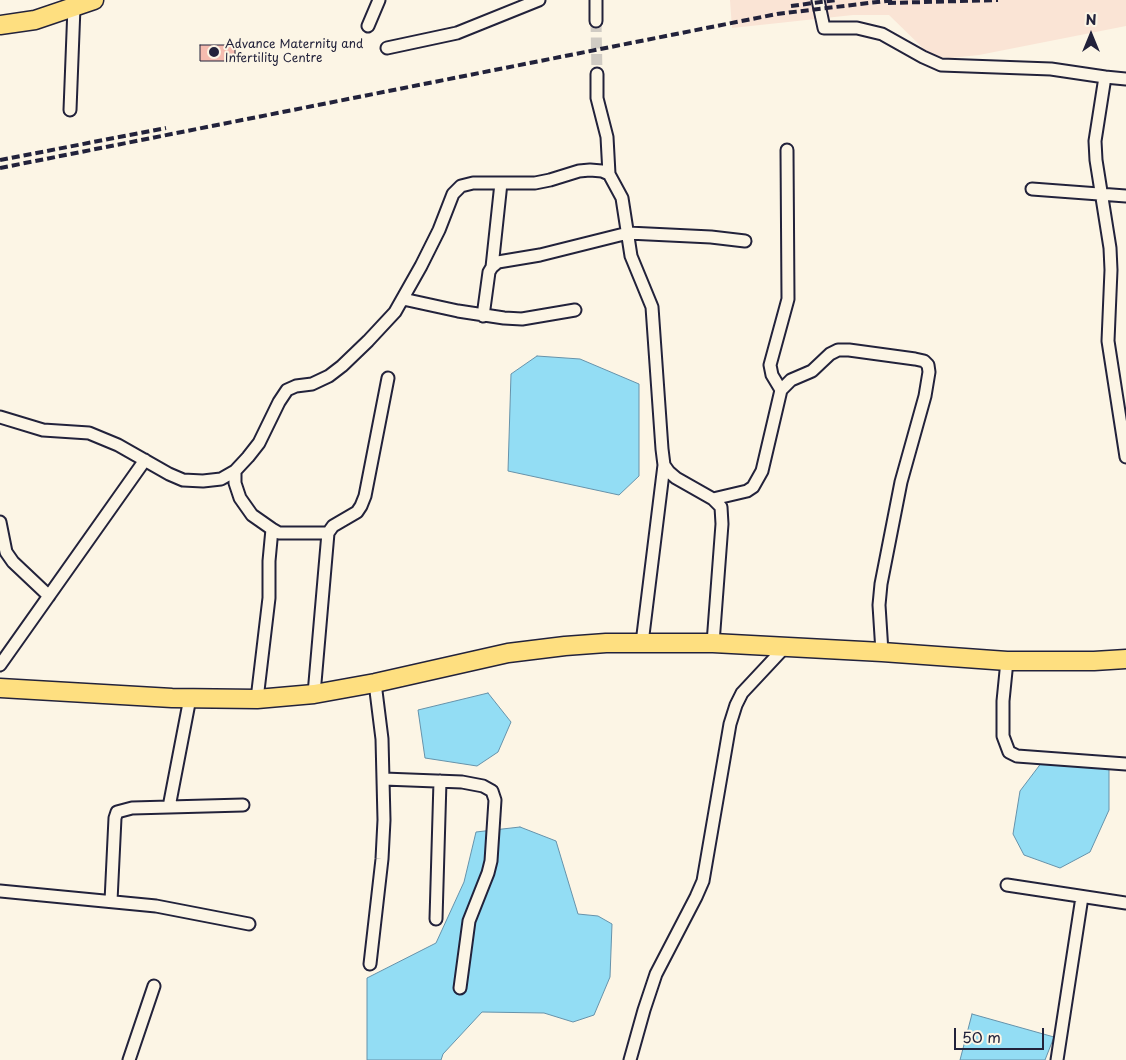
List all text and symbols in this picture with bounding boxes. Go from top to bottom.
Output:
text: N [1085,9,1097,30]
north arrow [1066,10,1116,60]
place label: Advance Maternity and Infertility Centre [225,38,363,66]
marker: Advance Maternity and Infertility Centre [207,45,221,59]
scale bar [956,1018,1046,1050]
text: 50 m [962,1025,1001,1048]

